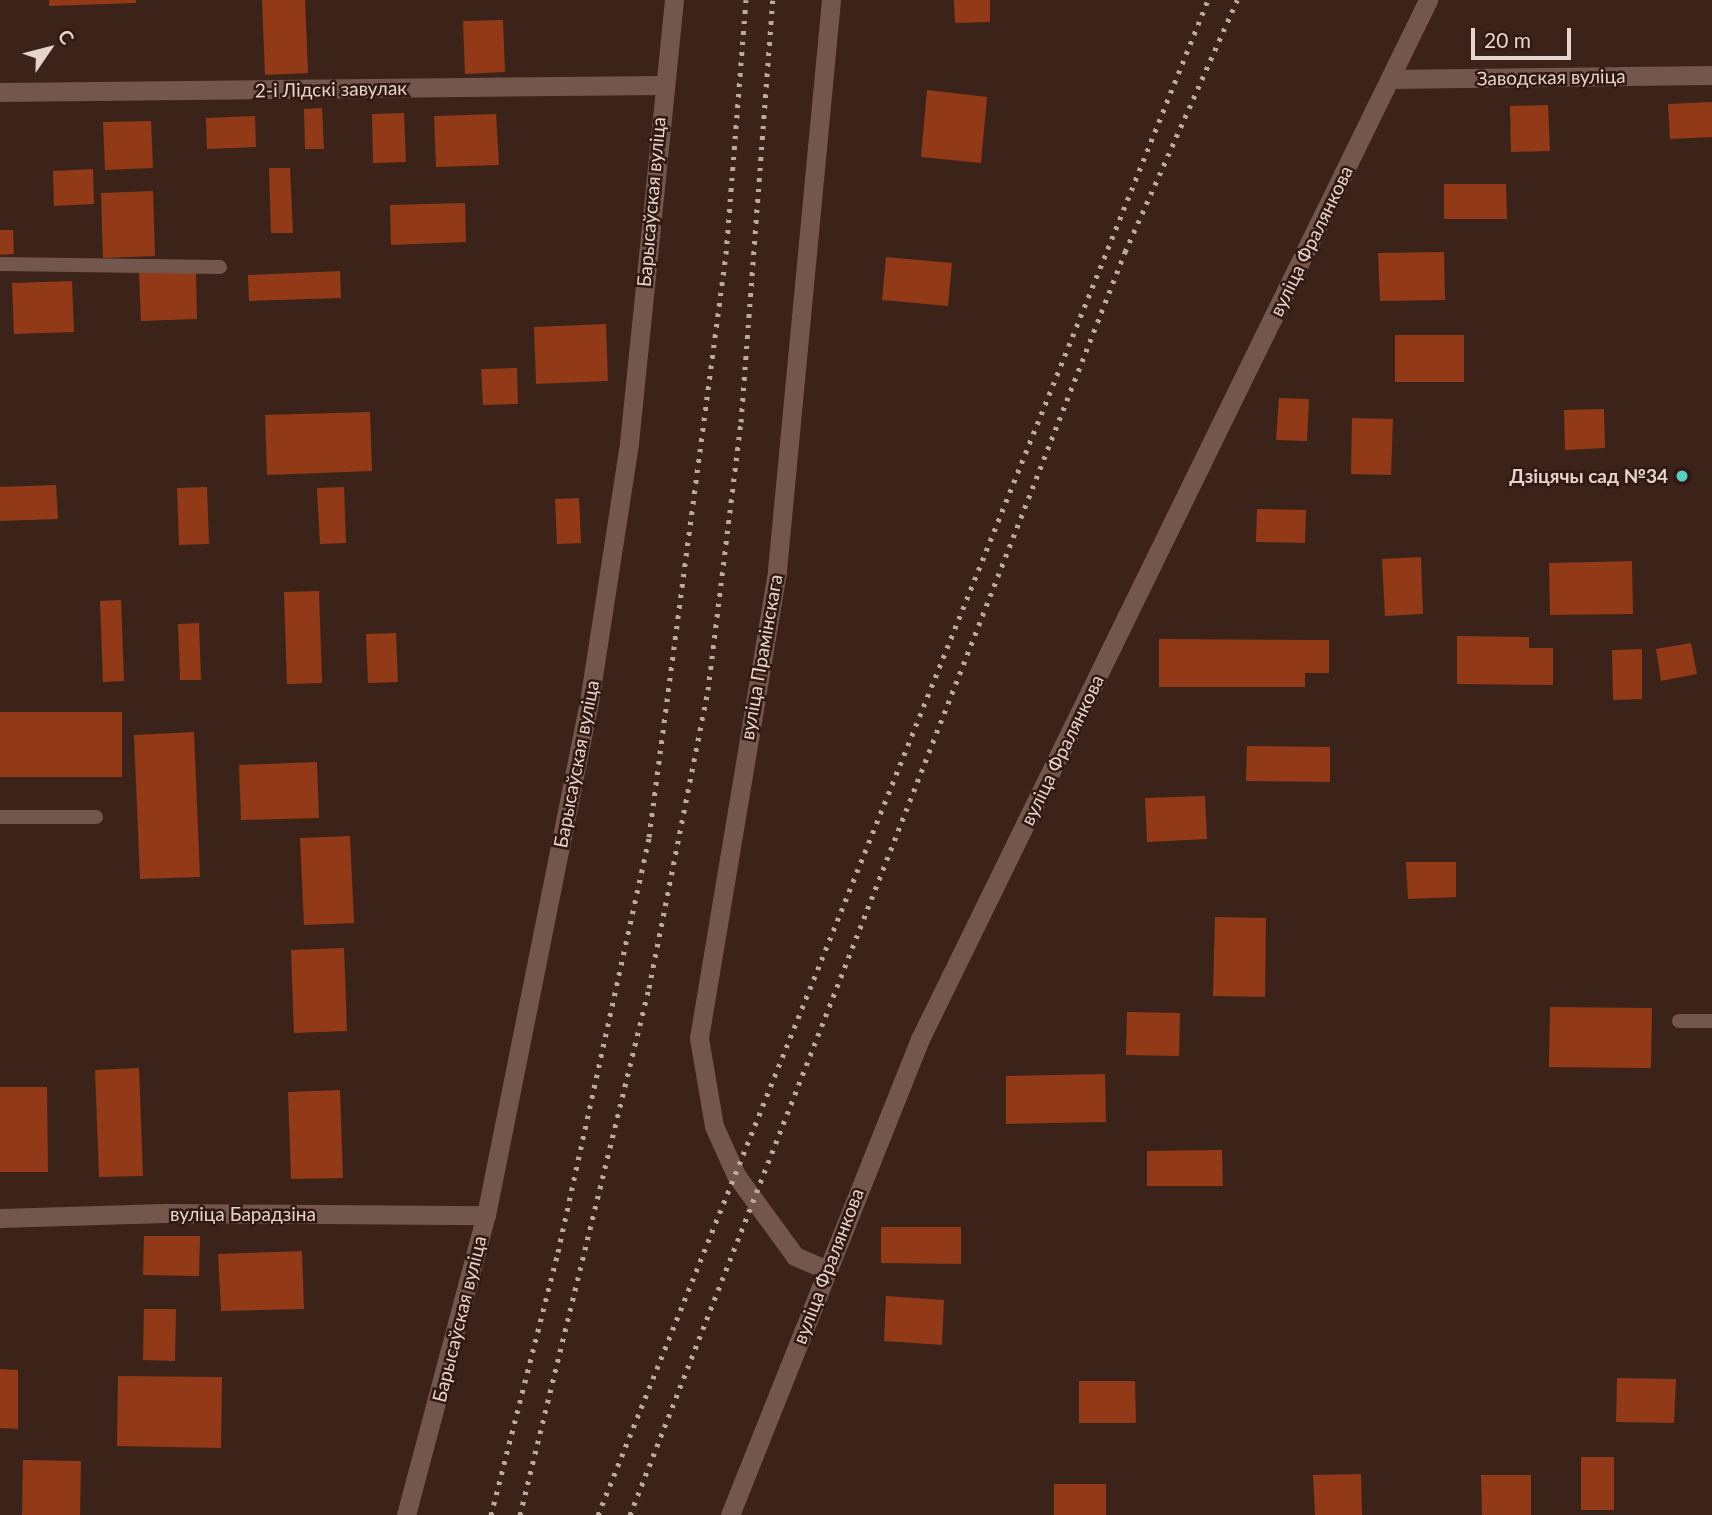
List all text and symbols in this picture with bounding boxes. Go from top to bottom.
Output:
north arrow [14,14,84,84]
scale bar [1474,14,1574,58]
text: С [54,25,80,48]
text: 20 m [1484,27,1531,52]
street label: Заводская вуліца [1476,64,1626,90]
street label: 2-і Лідскі завулак [255,76,407,102]
street label: Барысаўская вуліца [632,116,670,288]
street label: вуліца Фралянкова [1265,162,1357,320]
place label: Дзіцячы сад №34 [1509,465,1668,487]
marker: Дзіцячы сад №34 [1674,468,1690,484]
street label: вуліца Прамінскага [735,572,787,742]
street label: вуліца Фралянкова [1016,671,1108,829]
street label: Барысаўская вуліца [549,678,603,850]
street label: вуліца Фралянкова [788,1185,868,1347]
street label: вуліца Барадзіна [170,1203,316,1225]
street label: Барысаўская вуліца [427,1233,491,1405]

